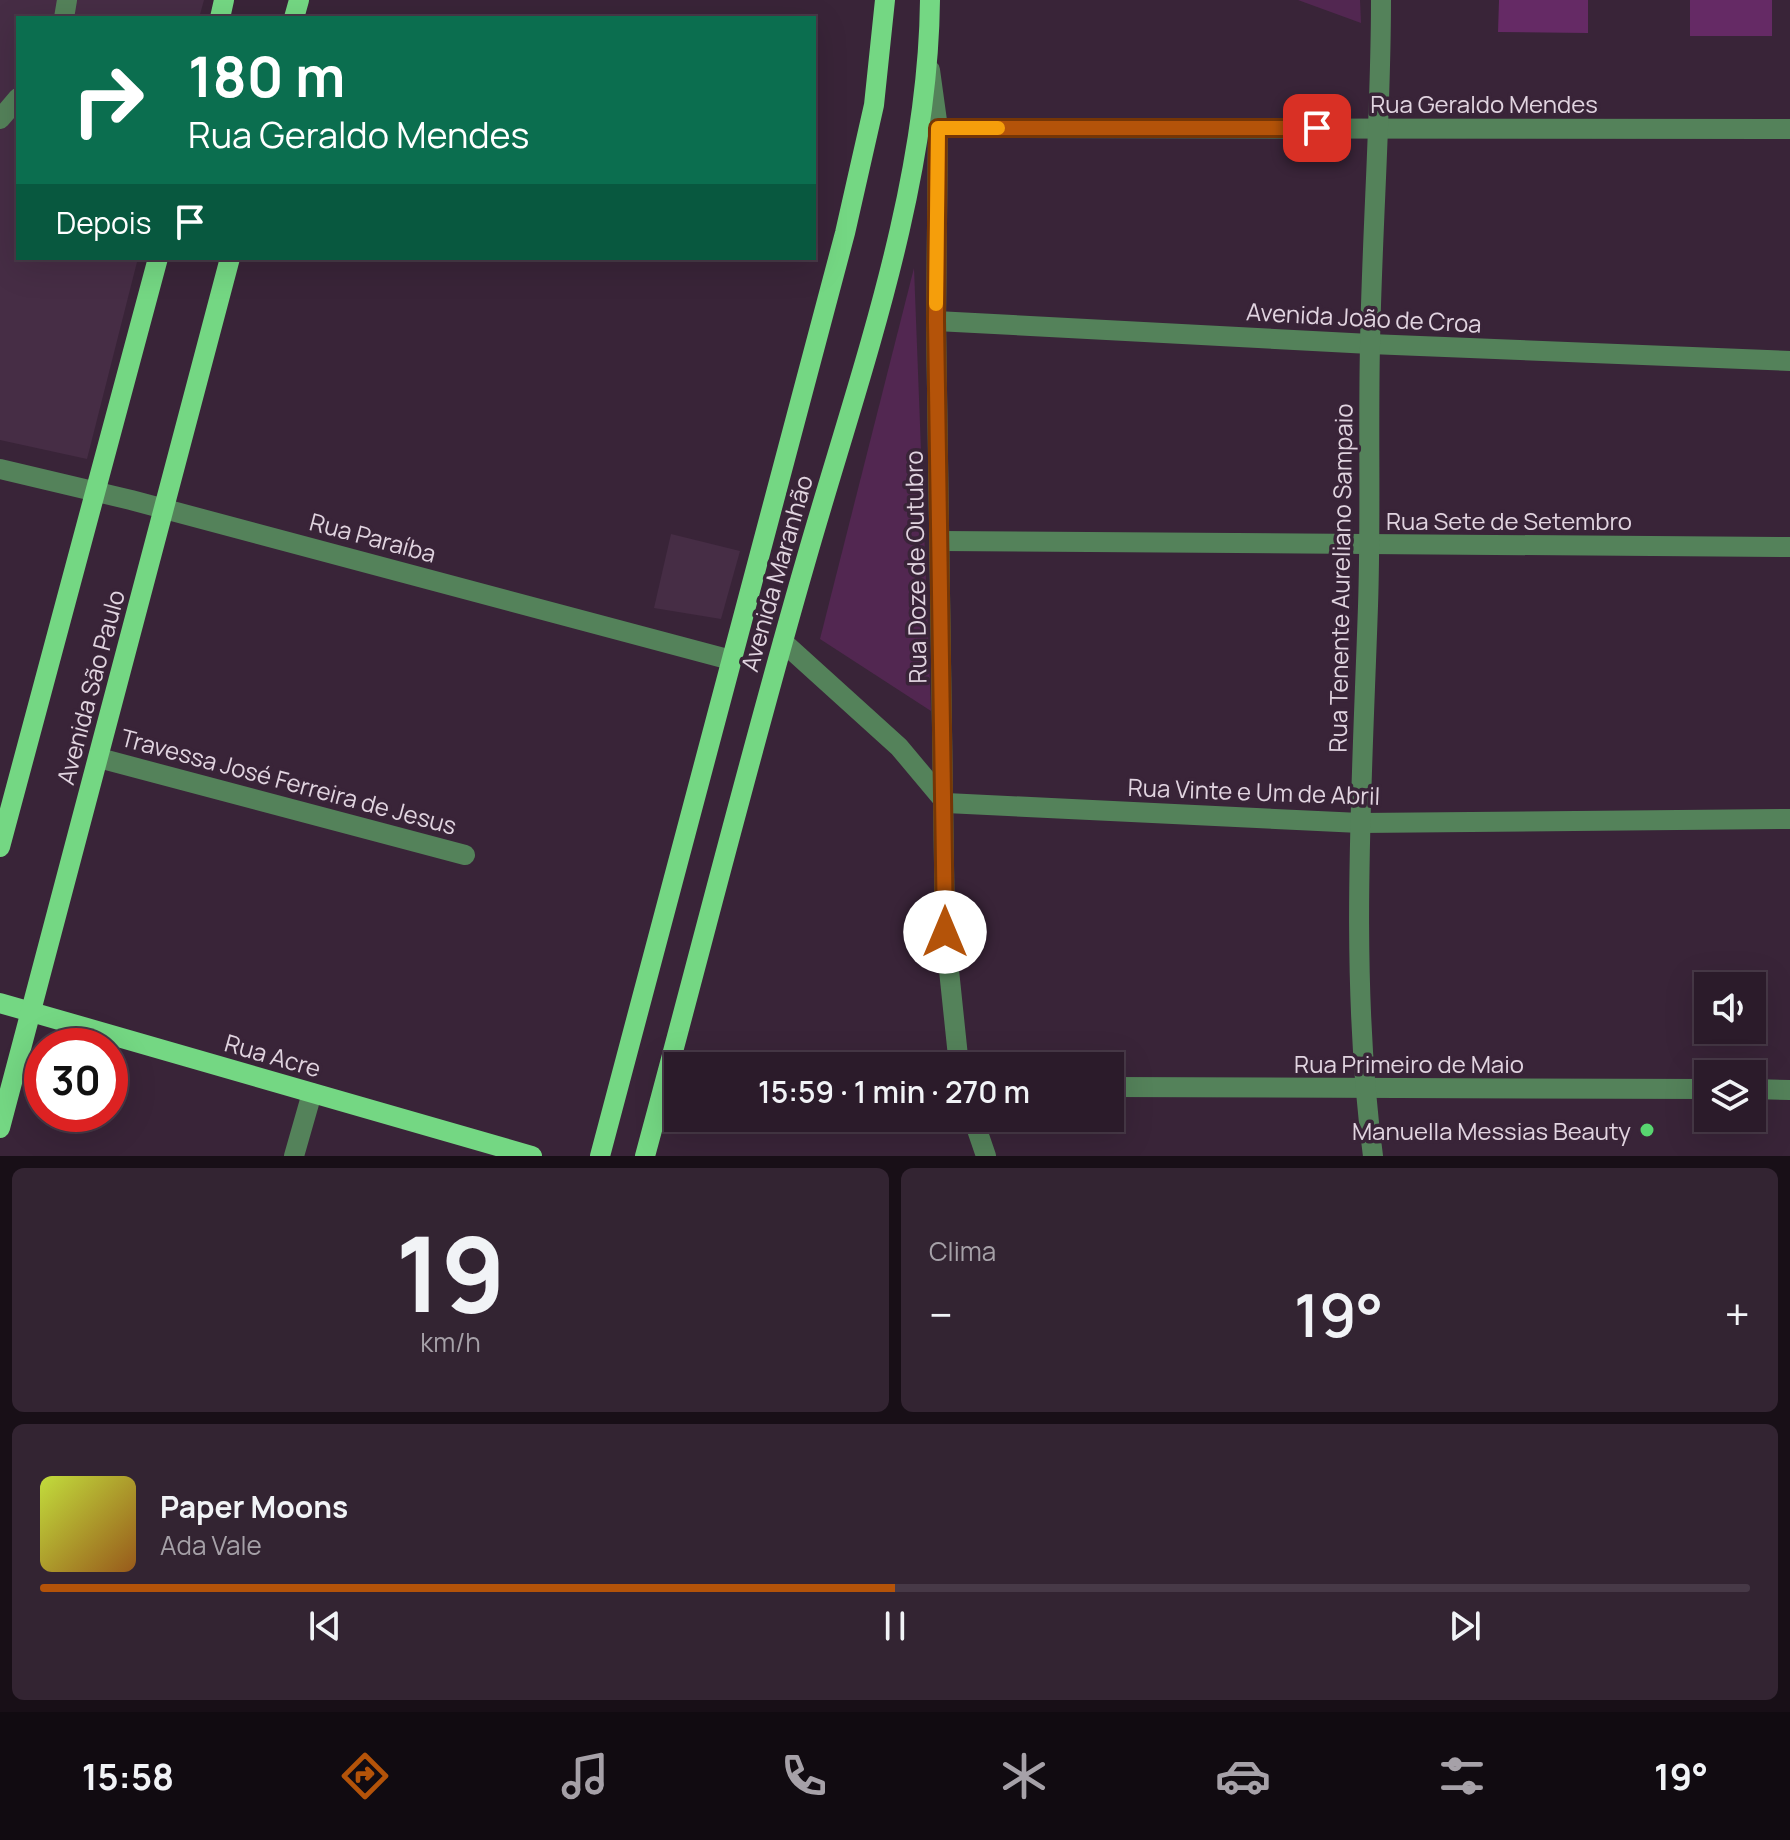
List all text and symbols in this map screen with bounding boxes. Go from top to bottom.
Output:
text: 180 m [188,37,345,114]
icon: right [56,48,160,152]
street label: Rua Geraldo Mendes [1370,87,1598,120]
pin [1283,94,1351,162]
icon: arrive [1295,106,1339,150]
text: Rua Geraldo Mendes [188,110,529,159]
icon: arrive [168,200,212,244]
text: Depois [56,202,152,243]
street label: Avenida João de Croa [1245,294,1483,340]
street label: Rua Tenente Aureliano Sampaio [1320,403,1360,753]
street label: Rua Doze de Outubro [896,450,934,684]
street label: Avenida Maranhão [732,471,820,675]
street label: Rua Paraíba [306,504,440,570]
street label: Rua Sete de Setembro [1386,504,1632,537]
street label: Avenida São Paulo [48,586,132,788]
street label: Travessa José Ferreira de Jesus [117,720,461,842]
street label: Rua Vinte e Um de Abril [1127,770,1381,812]
position arrow [903,890,987,974]
map controls [1694,972,1766,1132]
button: sound [1694,972,1766,1044]
street label: Rua Acre [221,1026,325,1084]
speed limit sign: 30 [24,1028,128,1132]
street label: Rua Primeiro de Maio [1294,1047,1524,1080]
button: layers [1694,1060,1766,1132]
text: 15:59 · 1 min · 270 m [758,1071,1030,1112]
place label: Manuella Messias Beauty [1352,1114,1631,1147]
marker: Manuella Messias Beauty [1638,1121,1656,1139]
text: 19 [395,1201,506,1343]
text: Clima [929,1233,996,1269]
text: 19° [1294,1273,1384,1355]
text: − [929,1284,953,1344]
text: + [1725,1284,1750,1344]
text: km/h [420,1324,481,1360]
text: Paper Moons [160,1486,348,1527]
text: Ada Vale [160,1527,262,1563]
icon: previous [303,1604,347,1648]
icon: pause [873,1604,917,1648]
icon: next [1443,1604,1487,1648]
icon: directions [337,1748,393,1804]
icon: music [557,1748,613,1804]
icon: phone [776,1748,832,1804]
icon: climate [996,1748,1052,1804]
icon: car [1215,1748,1271,1804]
icon: filters [1434,1748,1490,1804]
text: 15:58 [82,1752,174,1801]
text: 19° [1654,1752,1708,1801]

